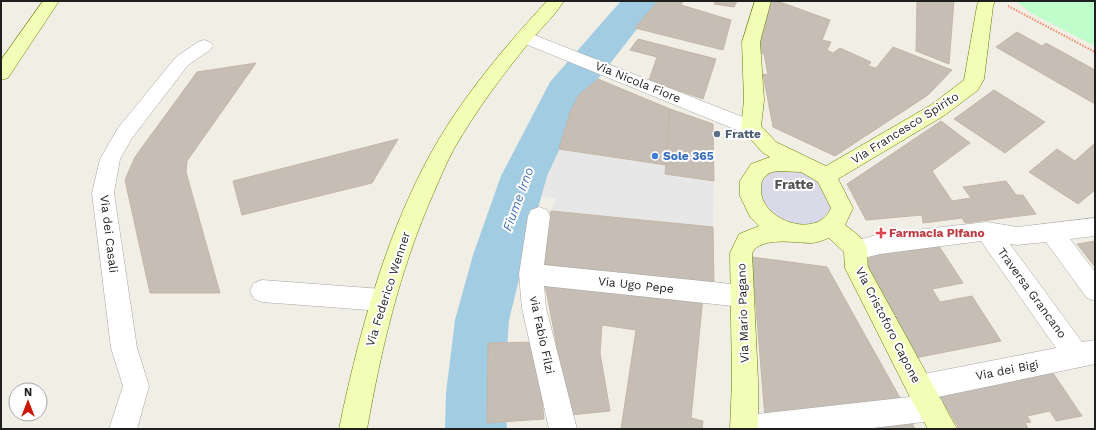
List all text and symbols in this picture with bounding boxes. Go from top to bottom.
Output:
street label: Via Nicola Fiore [593,58,683,106]
street label: Via Francesco Spirito [849,89,961,167]
place label: Fratte [725,127,761,141]
marker: Fratte [712,129,722,139]
place label: Sole 365 [663,149,714,163]
marker: Sole 365 [650,151,660,161]
water label: Fiume Irno [500,165,536,233]
district label: Fratte [775,177,814,192]
street label: Via dei Casali [97,194,121,274]
place label: Farmacia Pifano [889,226,985,240]
marker: Farmacia Pifano [876,228,886,238]
street label: Via Federico Wenner [363,230,413,348]
street label: Traversa Grancano [995,245,1069,341]
street label: Via Mario Pagano [734,263,752,363]
street label: Via Cristoforo Capone [853,265,923,385]
street label: Via Ugo Pepe [597,274,675,296]
street label: via Fabio Filzi [527,295,557,375]
street label: Via dei Bigi [974,357,1040,383]
north arrow [8,382,48,422]
text: N [24,386,32,399]

